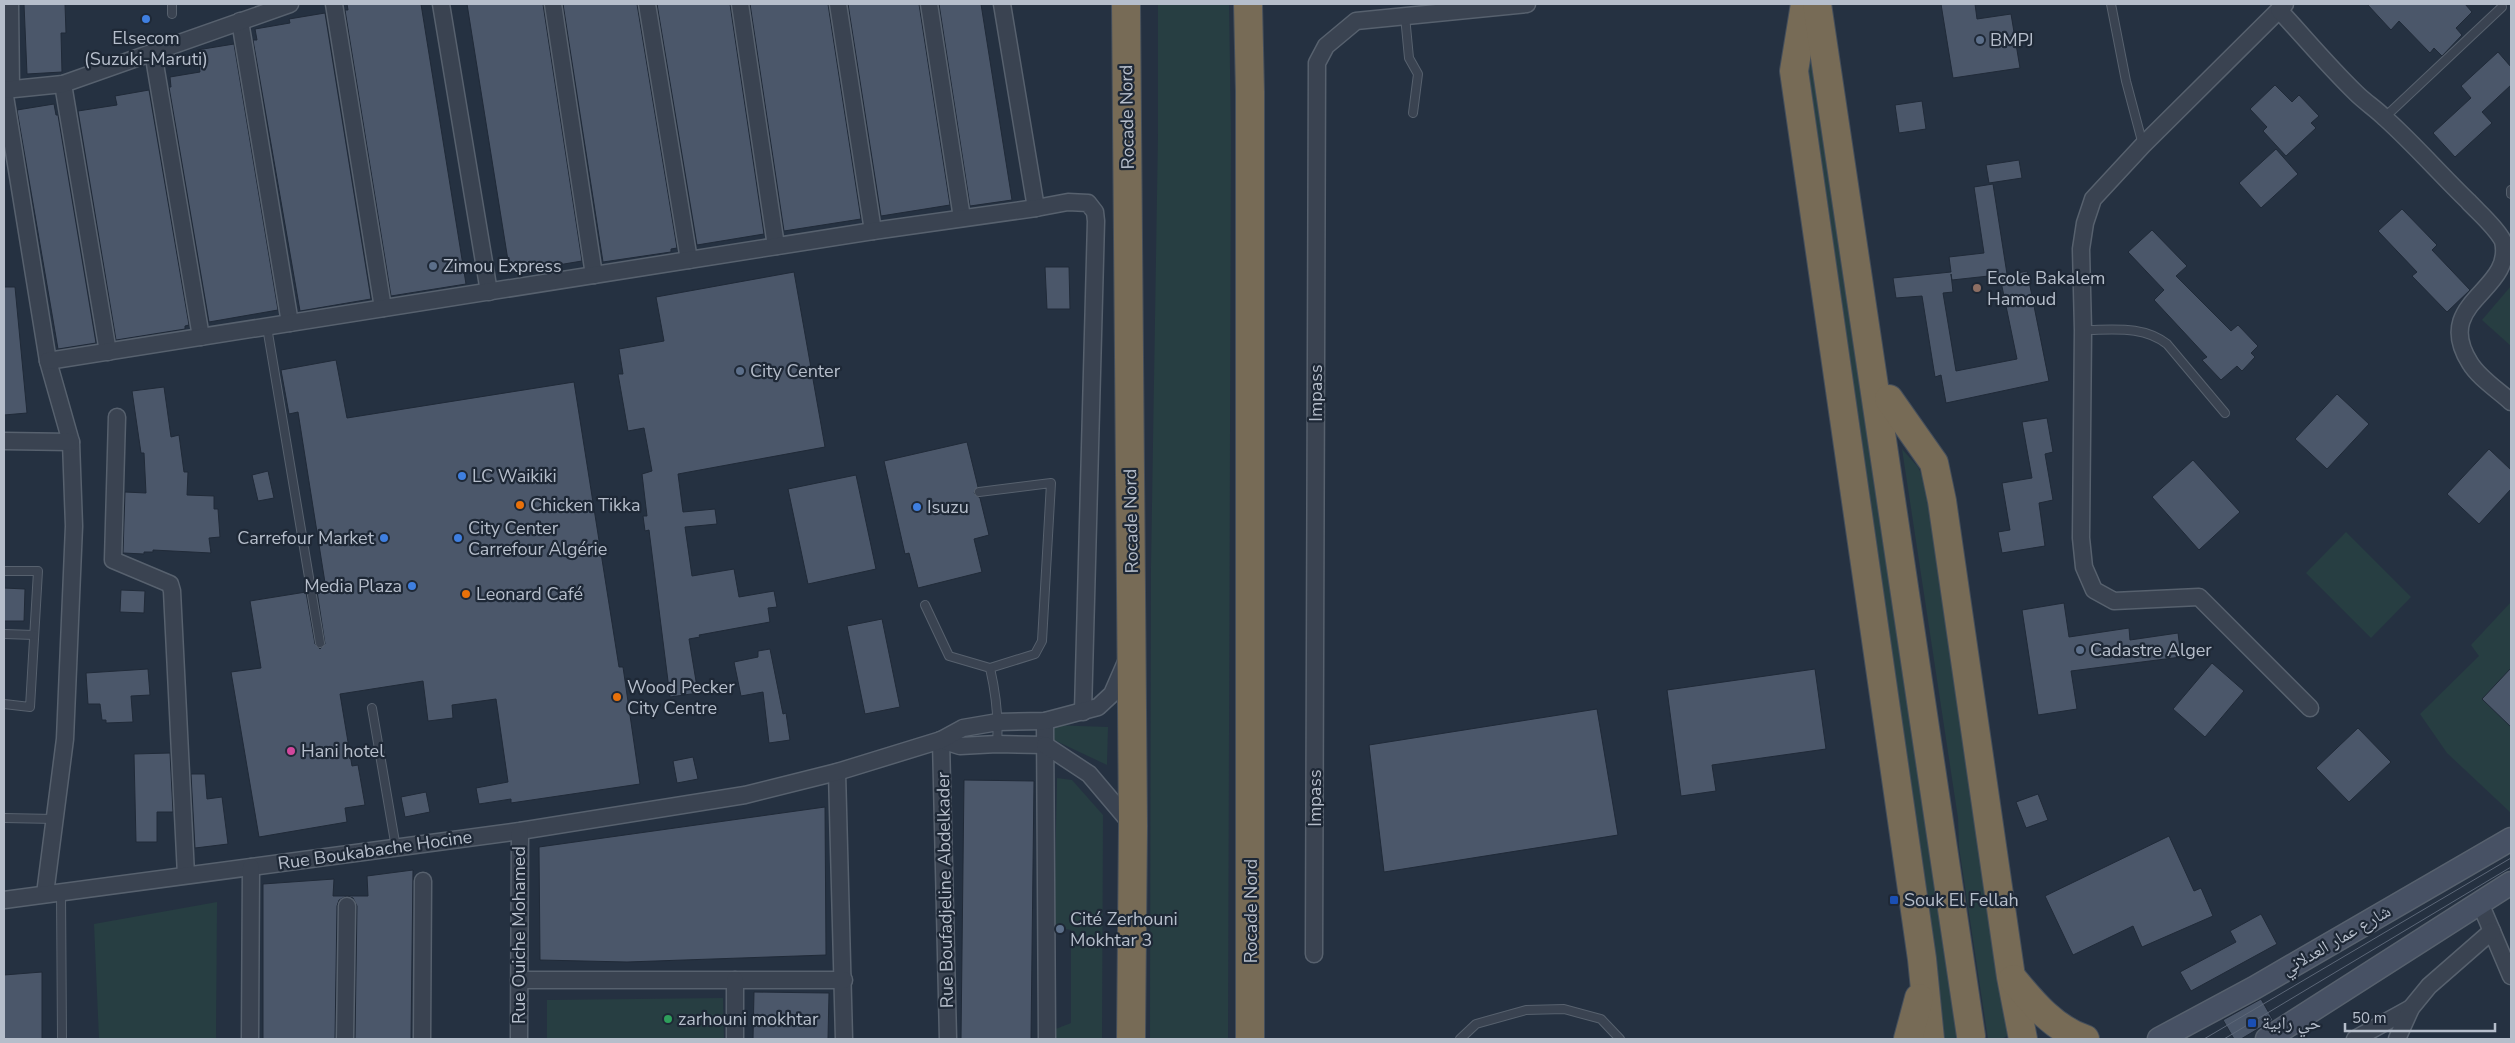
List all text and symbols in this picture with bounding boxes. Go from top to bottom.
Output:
marker: Elsecom (Suzuki-Maruti) [140,13,152,25]
place label: Elsecom (Suzuki-Maruti) [84,26,208,71]
place label: BMPJ [1990,28,2034,52]
marker: BMPJ [1974,34,1986,46]
street label: Rocade Nord [1114,65,1140,169]
place label: Zimou Express [443,254,562,278]
marker: Zimou Express [427,260,439,272]
place label: Ecole Bakalem Hamoud [1987,266,2105,311]
marker: Ecole Bakalem Hamoud [1971,282,1983,294]
place label: City Center [750,359,841,383]
street label: Impass [1304,364,1328,422]
marker: City Center [734,365,746,377]
place label: LC Waikiki [472,464,557,488]
street label: Rocade Nord [1118,469,1144,573]
marker: LC Waikiki [456,470,468,482]
place label: Chicken Tikka [530,493,641,517]
place label: Isuzu [927,495,969,519]
marker: Chicken Tikka [514,499,526,511]
marker: Isuzu [911,501,923,513]
place label: City Center Carrefour Algérie [468,516,607,561]
place label: Carrefour Market [237,526,375,550]
marker: Carrefour Market [378,532,390,544]
marker: City Center Carrefour Algérie [452,532,464,544]
place label: Media Plaza [304,574,402,598]
marker: Media Plaza [406,580,418,592]
place label: Leonard Café [476,582,583,606]
marker: Leonard Café [460,588,472,600]
place label: Cadastre Alger [2090,638,2212,662]
marker: Cadastre Alger [2074,644,2086,656]
place label: Wood Pecker City Centre [627,675,735,720]
marker: Wood Pecker City Centre [611,691,623,703]
place label: Hani hotel [301,739,385,763]
marker: Hani hotel [285,745,297,757]
street label: Impass [1303,769,1327,827]
street label: Rue Boufadjeline Abdelkader [931,771,959,1008]
street label: Rue Boukabache Hocine [276,824,474,876]
street label: Rue Ouiche Mohamed [507,846,531,1024]
street label: Rocade Nord [1239,859,1263,963]
place label: Souk El Fellah [1904,888,2019,912]
marker: Souk El Fellah [1888,894,1900,906]
street label: شارع عمار العدلاني [2277,899,2396,983]
place label: Cité Zerhouni Mokhtar 3 [1070,907,1178,952]
marker: Cité Zerhouni Mokhtar 3 [1054,923,1066,935]
scale bar [2345,1000,2495,1032]
place label: zarhouni mokhtar [678,1007,819,1031]
text: 50 m [2352,1008,2387,1028]
place label: حي رابية [2262,1011,2321,1038]
marker: zarhouni mokhtar [662,1013,674,1025]
marker: حي رابية [2246,1017,2258,1029]

